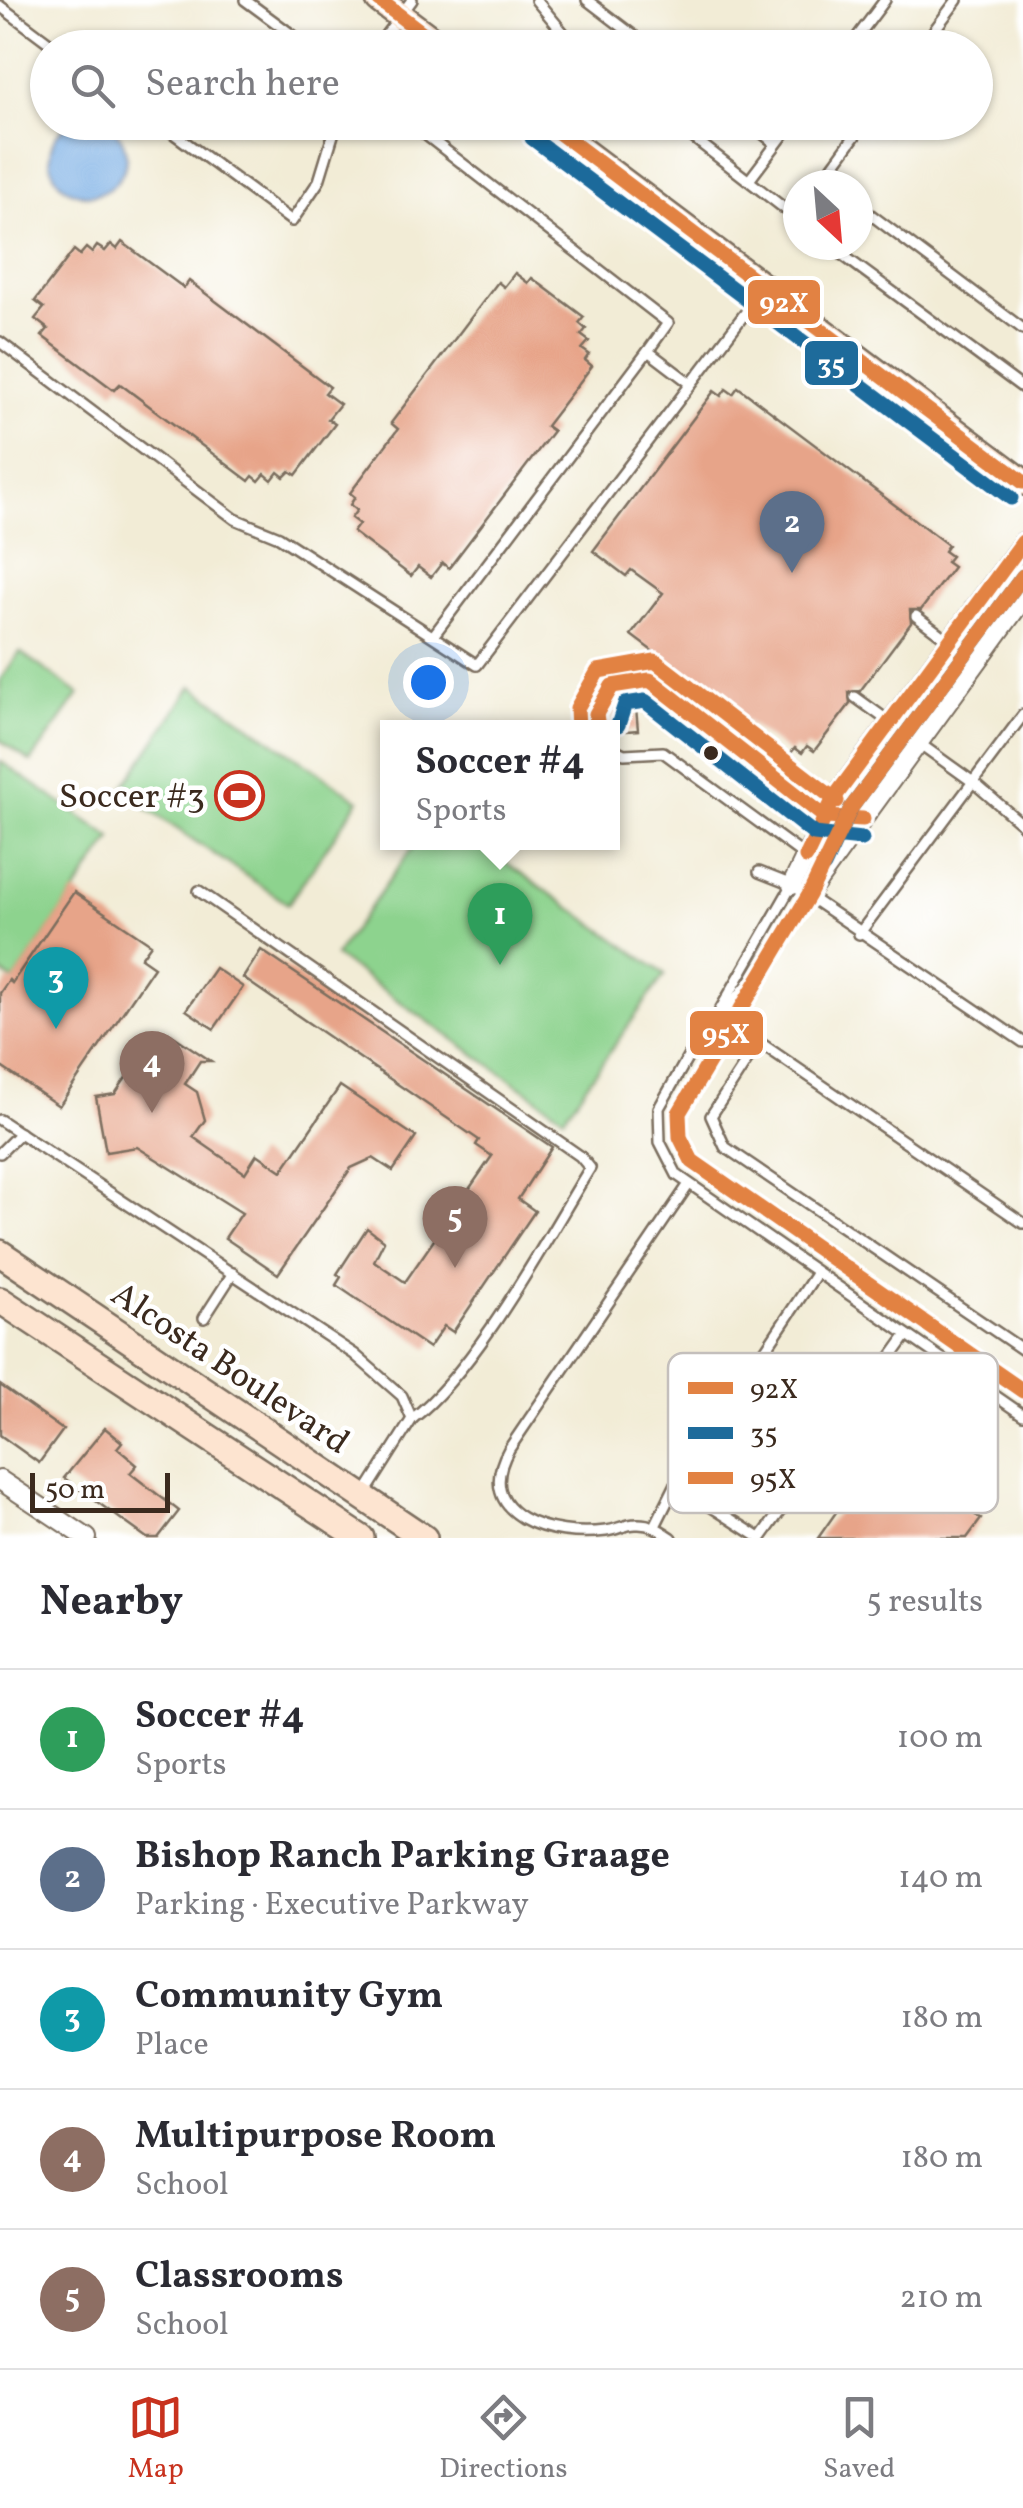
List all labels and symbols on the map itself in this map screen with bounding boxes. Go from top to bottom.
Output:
north arrow [783,170,873,260]
line badge: 92X [746,278,822,326]
text: 92X [759,285,809,324]
line badge: 35 [803,339,860,387]
text: 35 [817,346,845,385]
pin: 2 [760,490,824,573]
your location [403,657,454,708]
unlabelled marker [701,743,721,763]
sports icon: Soccer #3 [214,769,266,821]
place label: Soccer #3 [59,774,205,822]
pin: 1 [468,882,532,965]
pin: 3 [23,946,88,1029]
line badge: 95X [688,1009,765,1057]
text: 95X [702,1016,750,1055]
pin: 4 [120,1030,184,1113]
pin: 5 [422,1186,488,1268]
street label: Alcosta Boulevard [101,1272,358,1467]
legend [668,1353,998,1513]
text: 92X [750,1371,798,1410]
text: 35 [750,1416,778,1455]
text: 95X [750,1461,796,1500]
scale bar [30,1468,170,1512]

